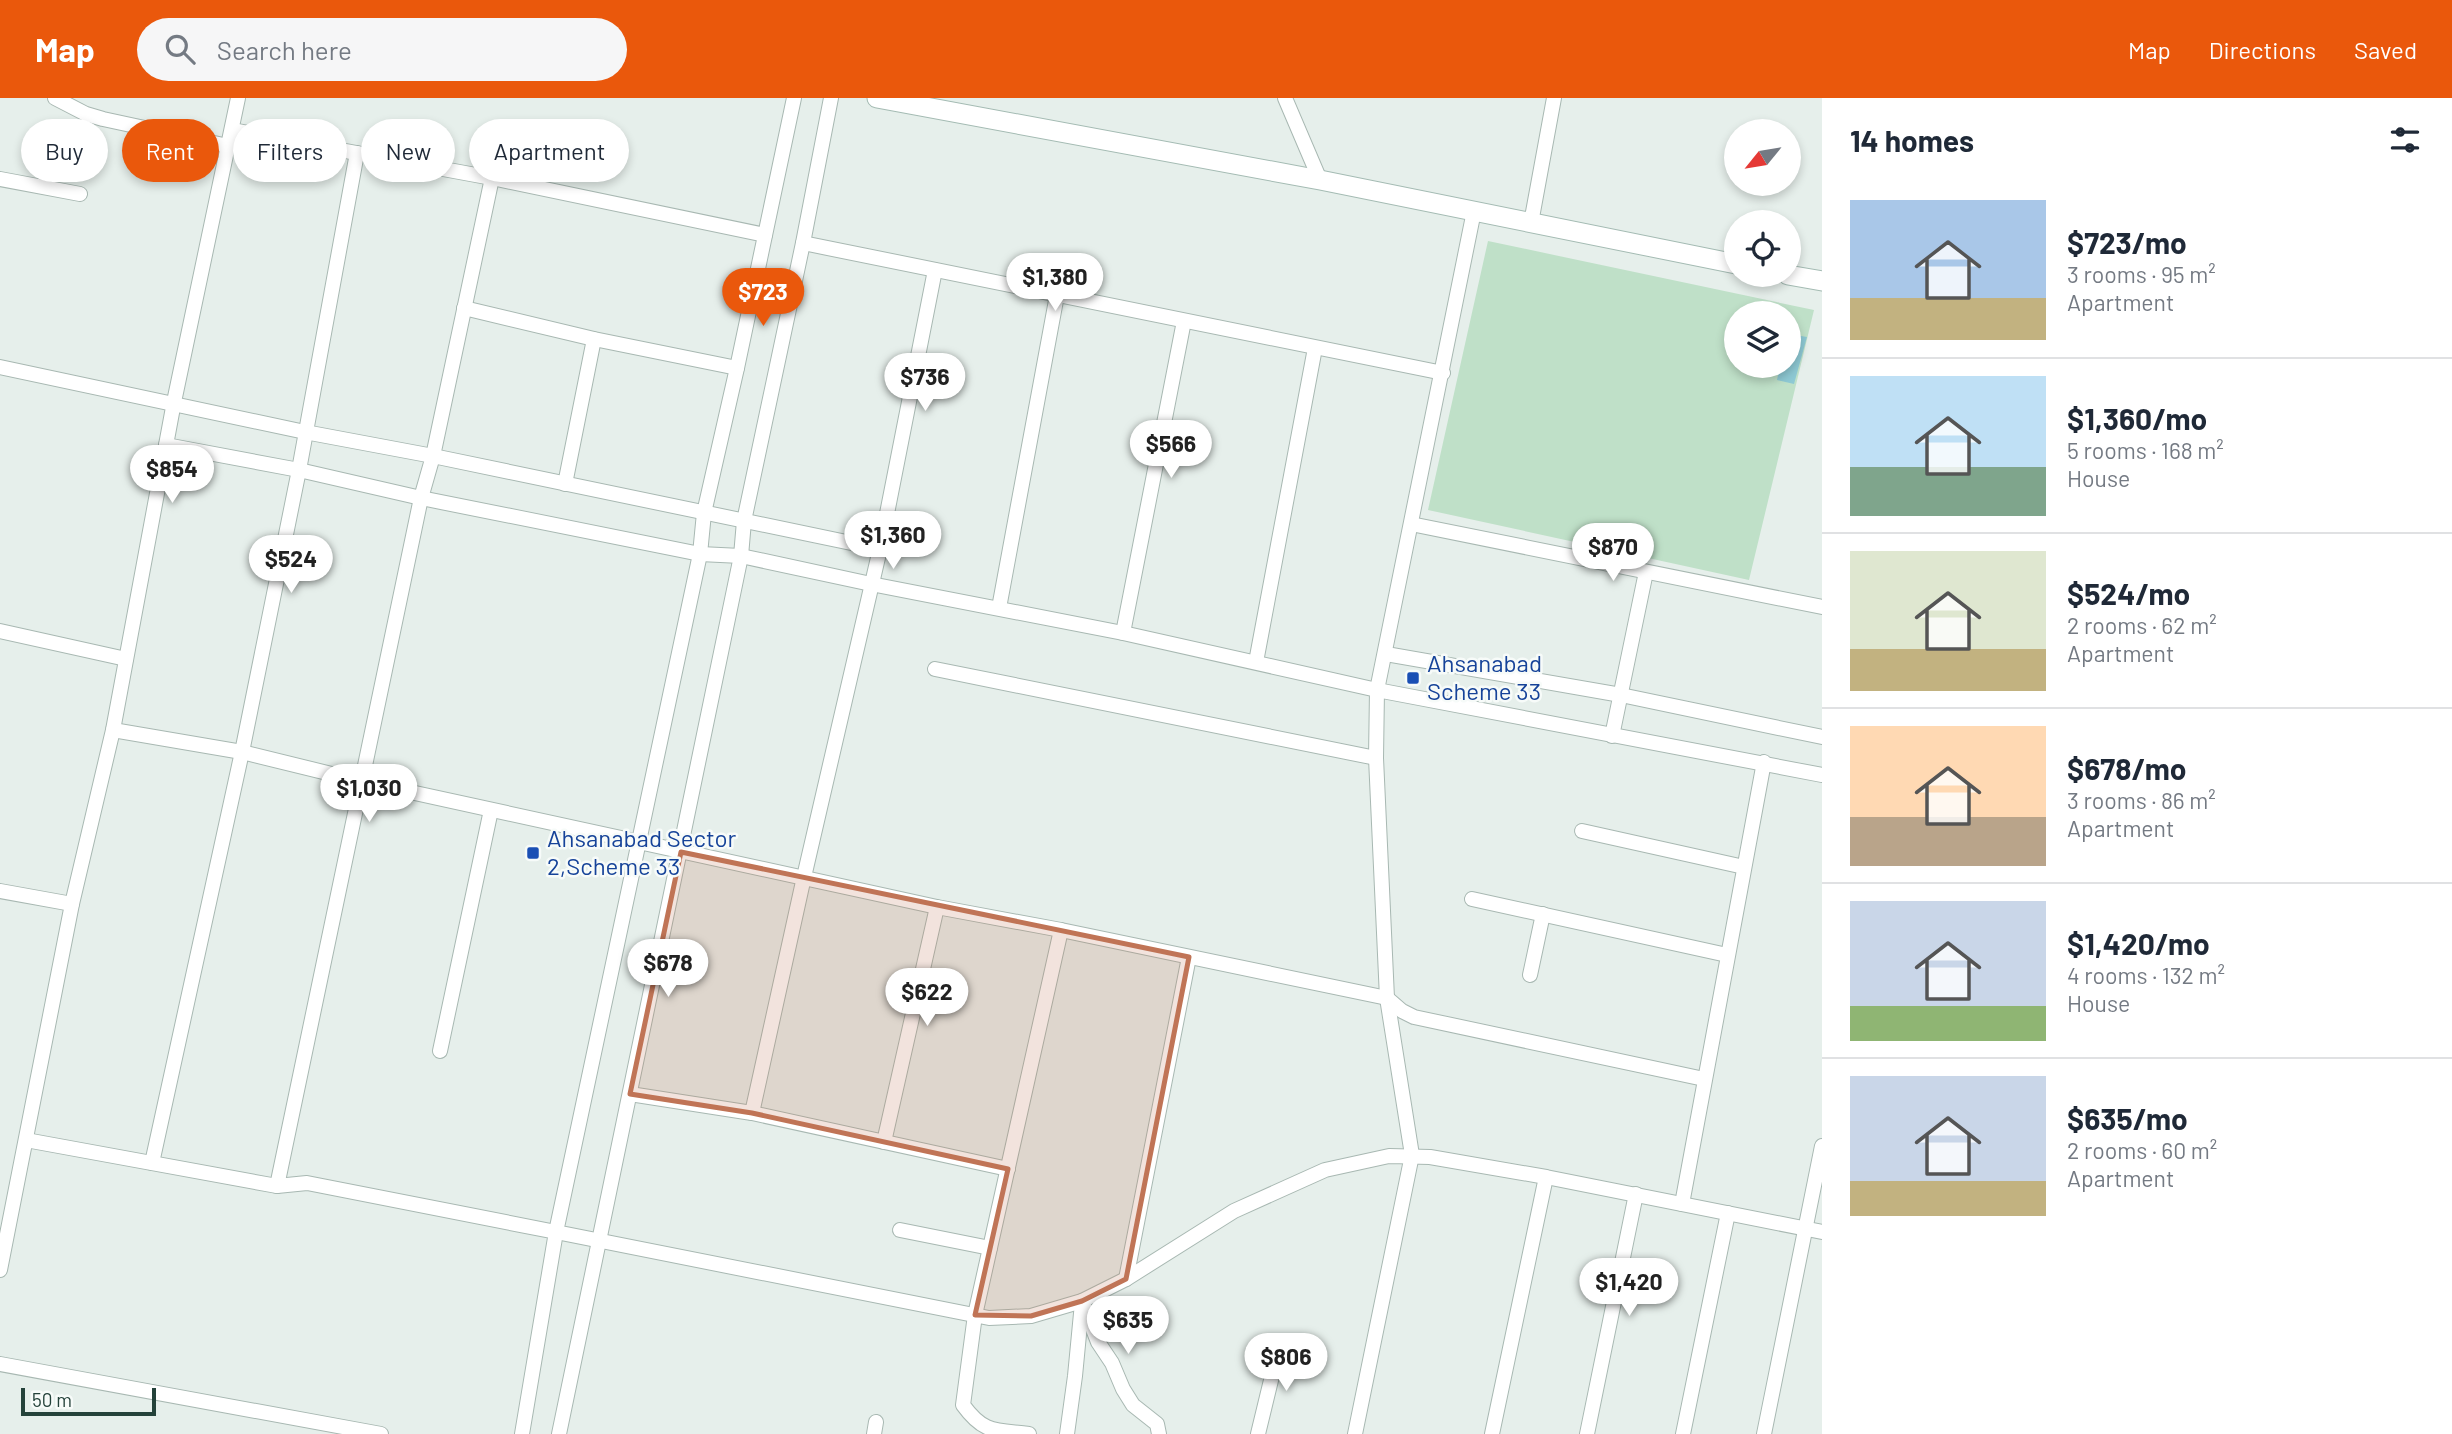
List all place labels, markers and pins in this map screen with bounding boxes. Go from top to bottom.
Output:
pin: $1,380 [998,254,1112,313]
pin: $723 [722,268,804,328]
pin: $736 [884,354,966,413]
pin: $566 [1130,420,1212,480]
pin: $854 [131,446,213,505]
pin: $1,360 [836,512,950,571]
pin: $870 [1572,524,1654,583]
pin: $524 [250,536,332,595]
place label: Ahsanabad Scheme 33 [1427,648,1542,705]
marker: Ahsanabad Scheme 33 [1405,670,1421,686]
pin: $1,030 [312,764,426,824]
place label: Ahsanabad Sector 2,Scheme 33 [547,823,737,880]
marker: Ahsanabad Sector 2,Scheme 33 [525,845,541,861]
pin: $678 [627,940,709,999]
pin: $622 [886,968,968,1028]
pin: $1,420 [1572,1258,1686,1318]
pin: $635 [1087,1296,1169,1356]
pin: $806 [1245,1334,1327,1393]

